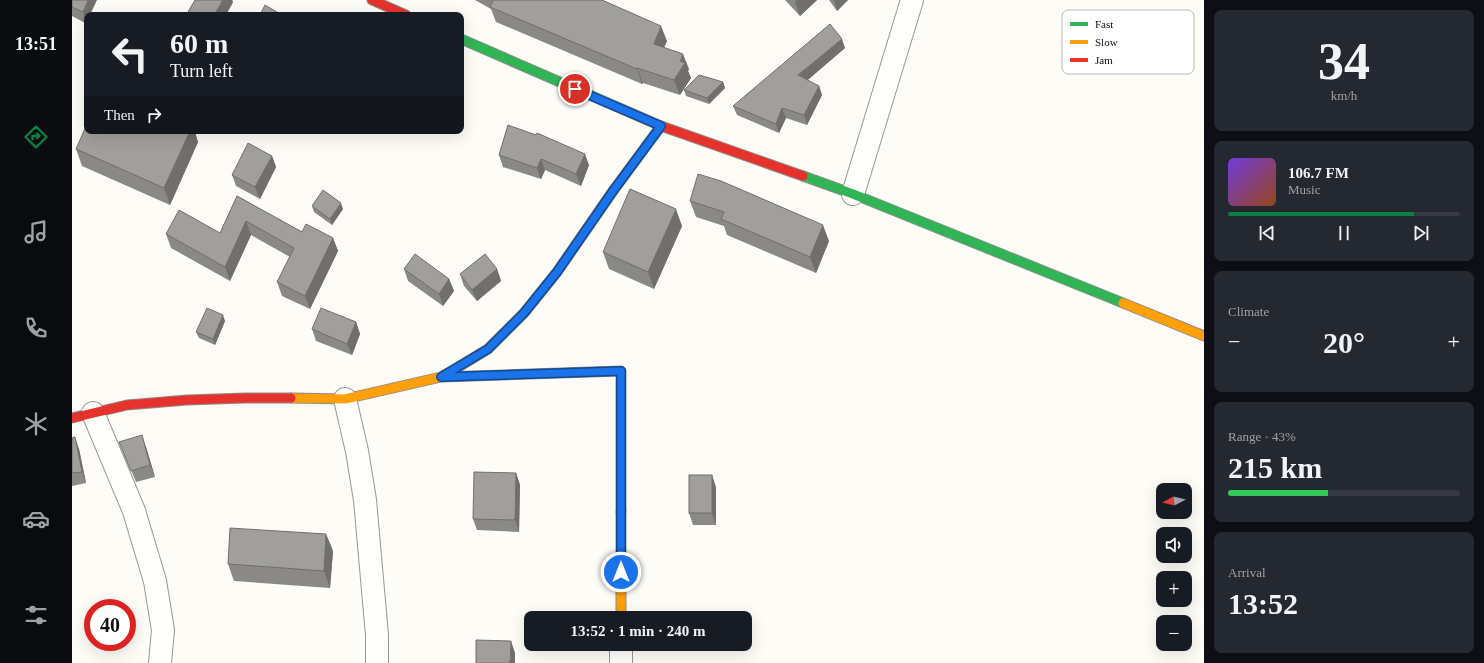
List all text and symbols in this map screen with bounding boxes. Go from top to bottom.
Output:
legend [1062,10,1194,74]
text: Fast [1095,18,1113,30]
icon: left [104,28,156,80]
text: 60 m [170,28,228,59]
text: 34 [1318,33,1370,90]
text: 13:51 [15,34,57,54]
text: Slow [1095,36,1118,48]
text: Jam [1095,54,1113,66]
text: Turn left [170,61,233,81]
pin [558,72,592,106]
icon: arrive [564,78,586,100]
text: km/h [1331,88,1357,103]
icon: right [143,104,165,126]
text: Then [104,107,135,123]
icon: directions [22,123,50,151]
text: 106.7 FM [1288,165,1349,181]
text: Music [1288,182,1321,197]
icon: music [22,218,50,246]
icon: previous [1256,222,1278,244]
icon: pause [1333,222,1355,244]
icon: next [1410,222,1432,244]
text: Climate [1228,304,1269,319]
icon: phone [22,314,50,342]
text: 20° [1323,326,1365,359]
text: − [1228,329,1240,354]
text: + [1448,329,1460,354]
icon: climate [22,410,50,438]
text: Range · 43% [1228,429,1296,444]
text: 215 km [1228,451,1322,484]
north arrow [1156,483,1192,519]
map controls [1156,483,1192,651]
icon: car [22,505,50,533]
button: sound [1156,527,1192,563]
position arrow [600,551,642,593]
text: Arrival [1228,565,1266,580]
button: + [1156,571,1192,607]
text: 13:52 [1228,587,1298,620]
speed limit sign: 40 [84,599,136,651]
icon: filters [22,601,50,629]
button: − [1156,615,1192,651]
text: 13:52 · 1 min · 240 m [571,623,706,639]

